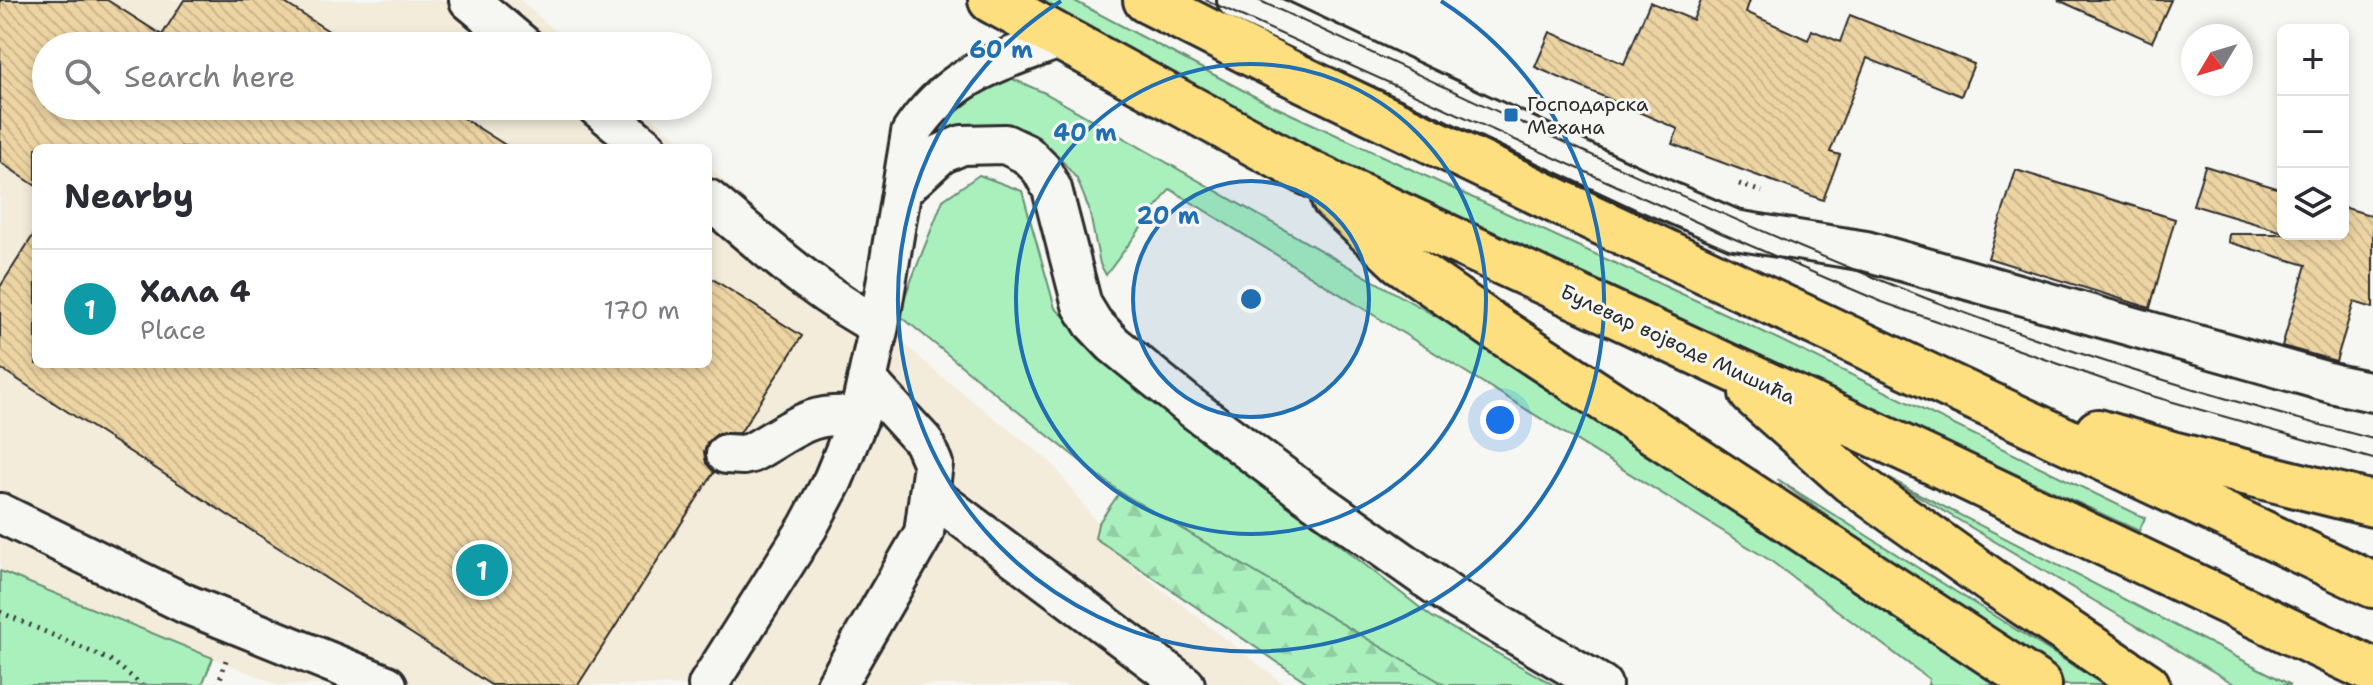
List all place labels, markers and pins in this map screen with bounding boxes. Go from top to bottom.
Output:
place label: Господарска Механа [1527,91,1649,140]
marker: Господарска Механа [1502,106,1520,124]
centre of rings [1237,285,1265,313]
pin: 1 [456,540,508,600]

